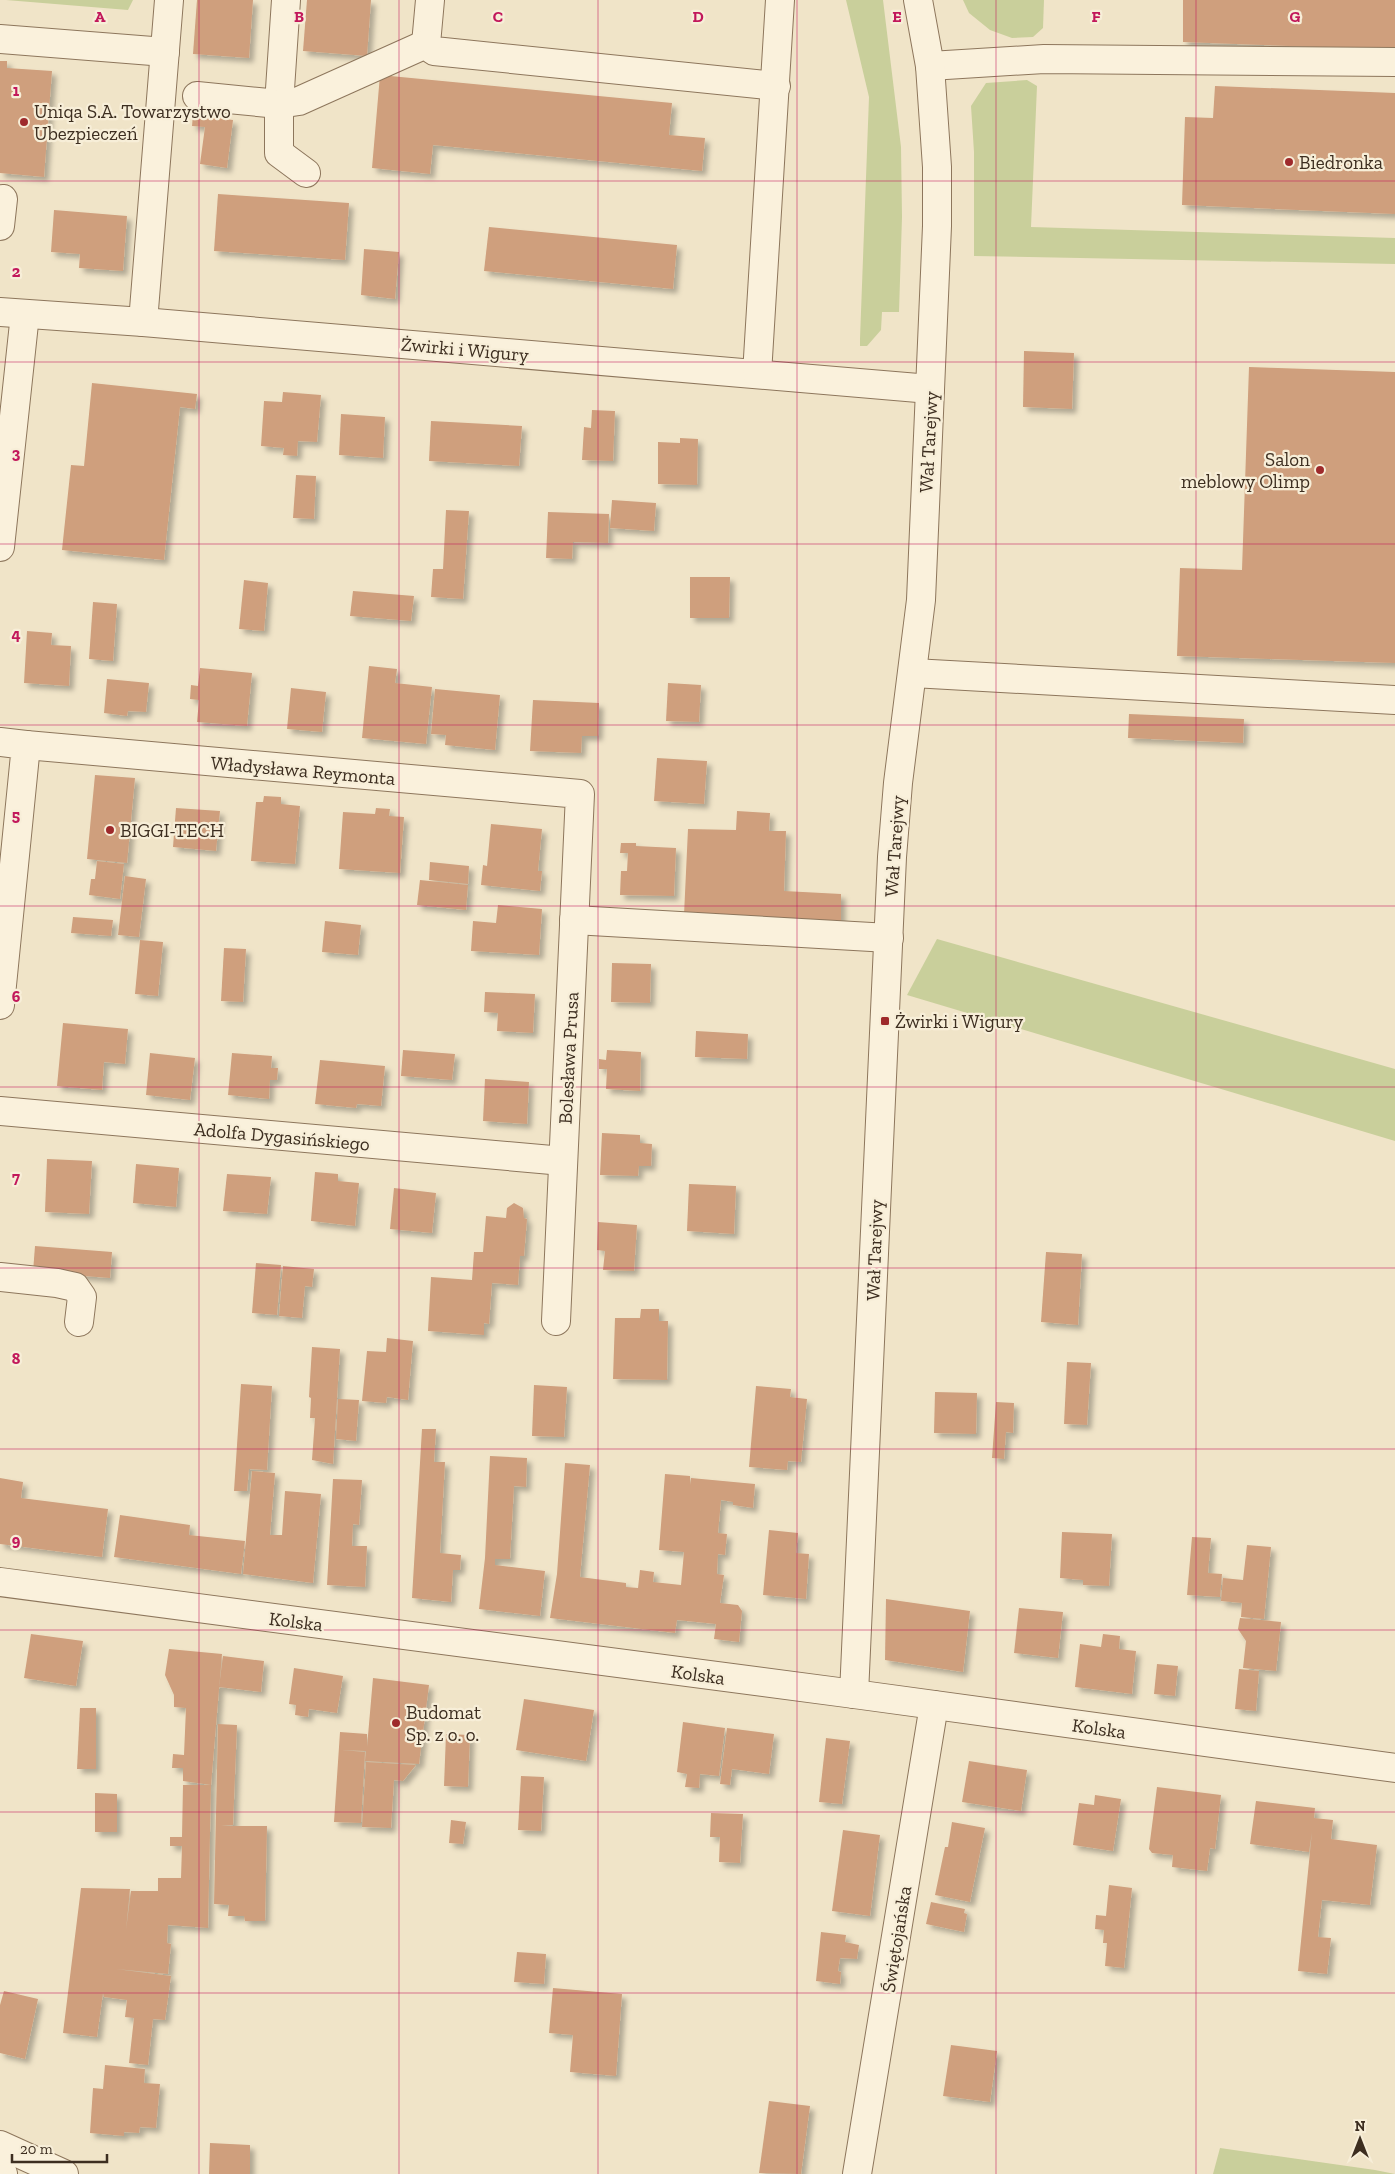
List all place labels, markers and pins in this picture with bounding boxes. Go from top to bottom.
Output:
place label: Uniqa S.A. Towarzystwo Ubezpieczeń [34,100,231,145]
marker: Uniqa S.A. Towarzystwo Ubezpieczeń [18,116,30,128]
place label: Biedronka [1299,151,1383,174]
marker: Biedronka [1283,156,1295,168]
place label: Salon meblowy Olimp [1181,448,1310,493]
marker: Salon meblowy Olimp [1314,464,1326,476]
place label: BIGGI-TECH [120,819,224,842]
marker: BIGGI-TECH [104,824,116,836]
place label: Żwirki i Wigury [895,1010,1024,1033]
marker: Żwirki i Wigury [879,1015,891,1027]
place label: Budomat Sp. z o. o. [406,1701,481,1746]
marker: Budomat Sp. z o. o. [390,1717,402,1729]

